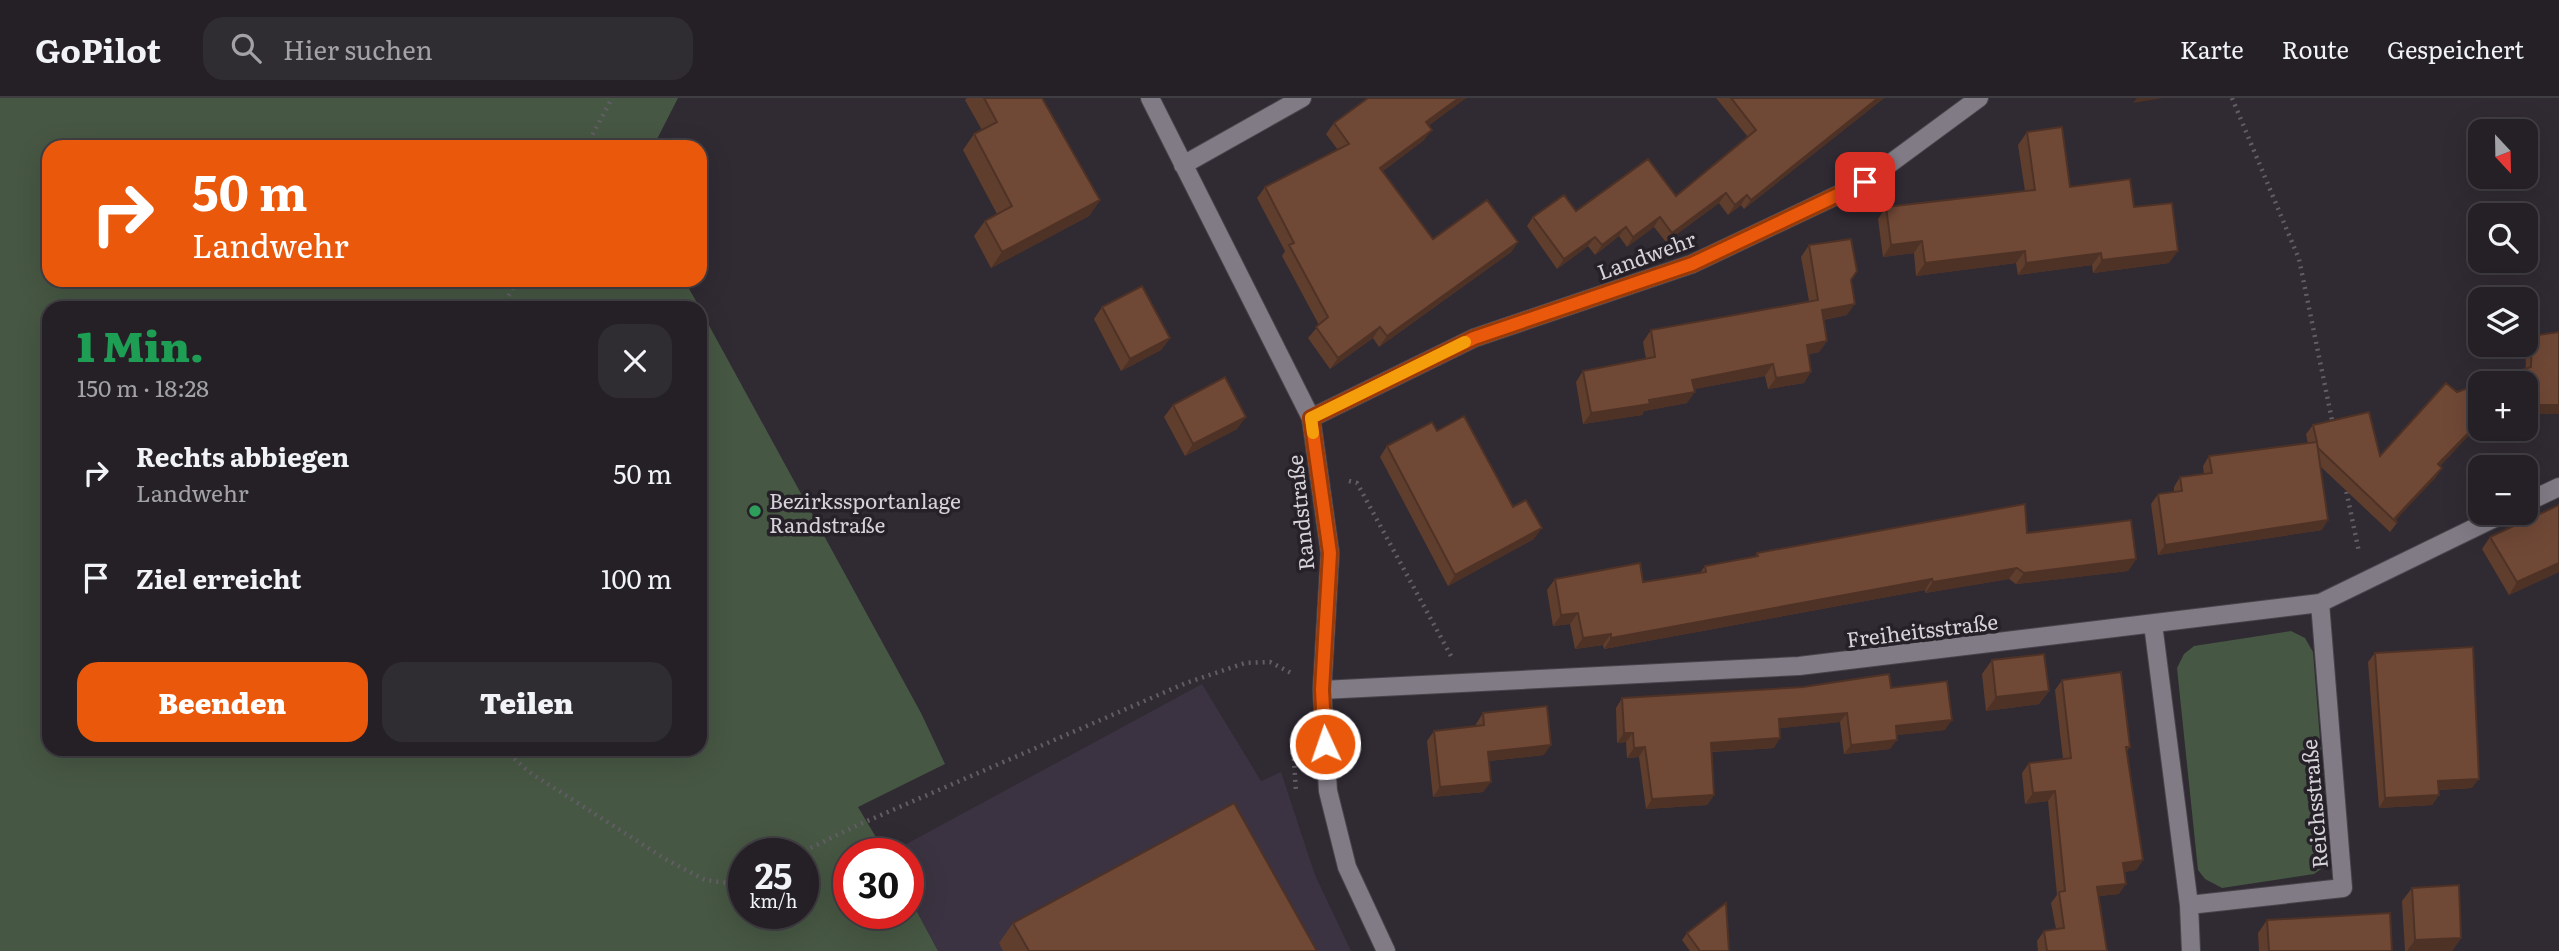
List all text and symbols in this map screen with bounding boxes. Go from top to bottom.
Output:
search box [203,17,693,80]
text: GoPilot [35,24,161,73]
icon: search [227,29,265,67]
text: Hier suchen [283,29,433,68]
text: Karte [2180,31,2244,66]
text: Route [2282,31,2349,66]
text: Gespeichert [2387,31,2524,66]
north arrow [2468,119,2538,189]
map controls [2468,119,2538,525]
pin [1835,152,1895,212]
text: 50 m [192,153,308,226]
icon: arrive [1846,163,1884,201]
icon: right [77,168,168,259]
button: search [2468,203,2538,273]
text: Landwehr [192,220,349,268]
street label: Landwehr [1592,222,1700,286]
button: layers [2468,287,2538,357]
text: 1 Min. [77,313,204,375]
button: close [598,324,672,398]
text: 150 m · 18:28 [77,370,209,404]
button: + [2468,371,2538,441]
text: Rechts abbiegen [136,436,349,475]
text: 50 m [613,453,672,492]
street label: Randstraße [1277,453,1320,572]
icon: right [77,454,115,492]
button: − [2468,455,2538,525]
text: Landwehr [136,475,249,509]
place label: Bezirkssportanlage Randstraße [769,484,961,539]
marker: Bezirkssportanlage Randstraße [747,503,763,519]
text: Ziel erreicht [136,558,301,597]
text: 100 m [601,558,672,597]
icon: arrive [77,559,115,597]
street label: Freiheitsstraße [1844,604,2000,654]
button: Beenden [77,662,368,742]
button: Teilen [382,662,672,742]
position arrow [1288,707,1362,781]
street label: Reichsstraße [2292,738,2334,870]
speed limit sign: 30 [833,838,924,929]
text: 25 [755,848,792,900]
text: km/h [750,887,797,914]

